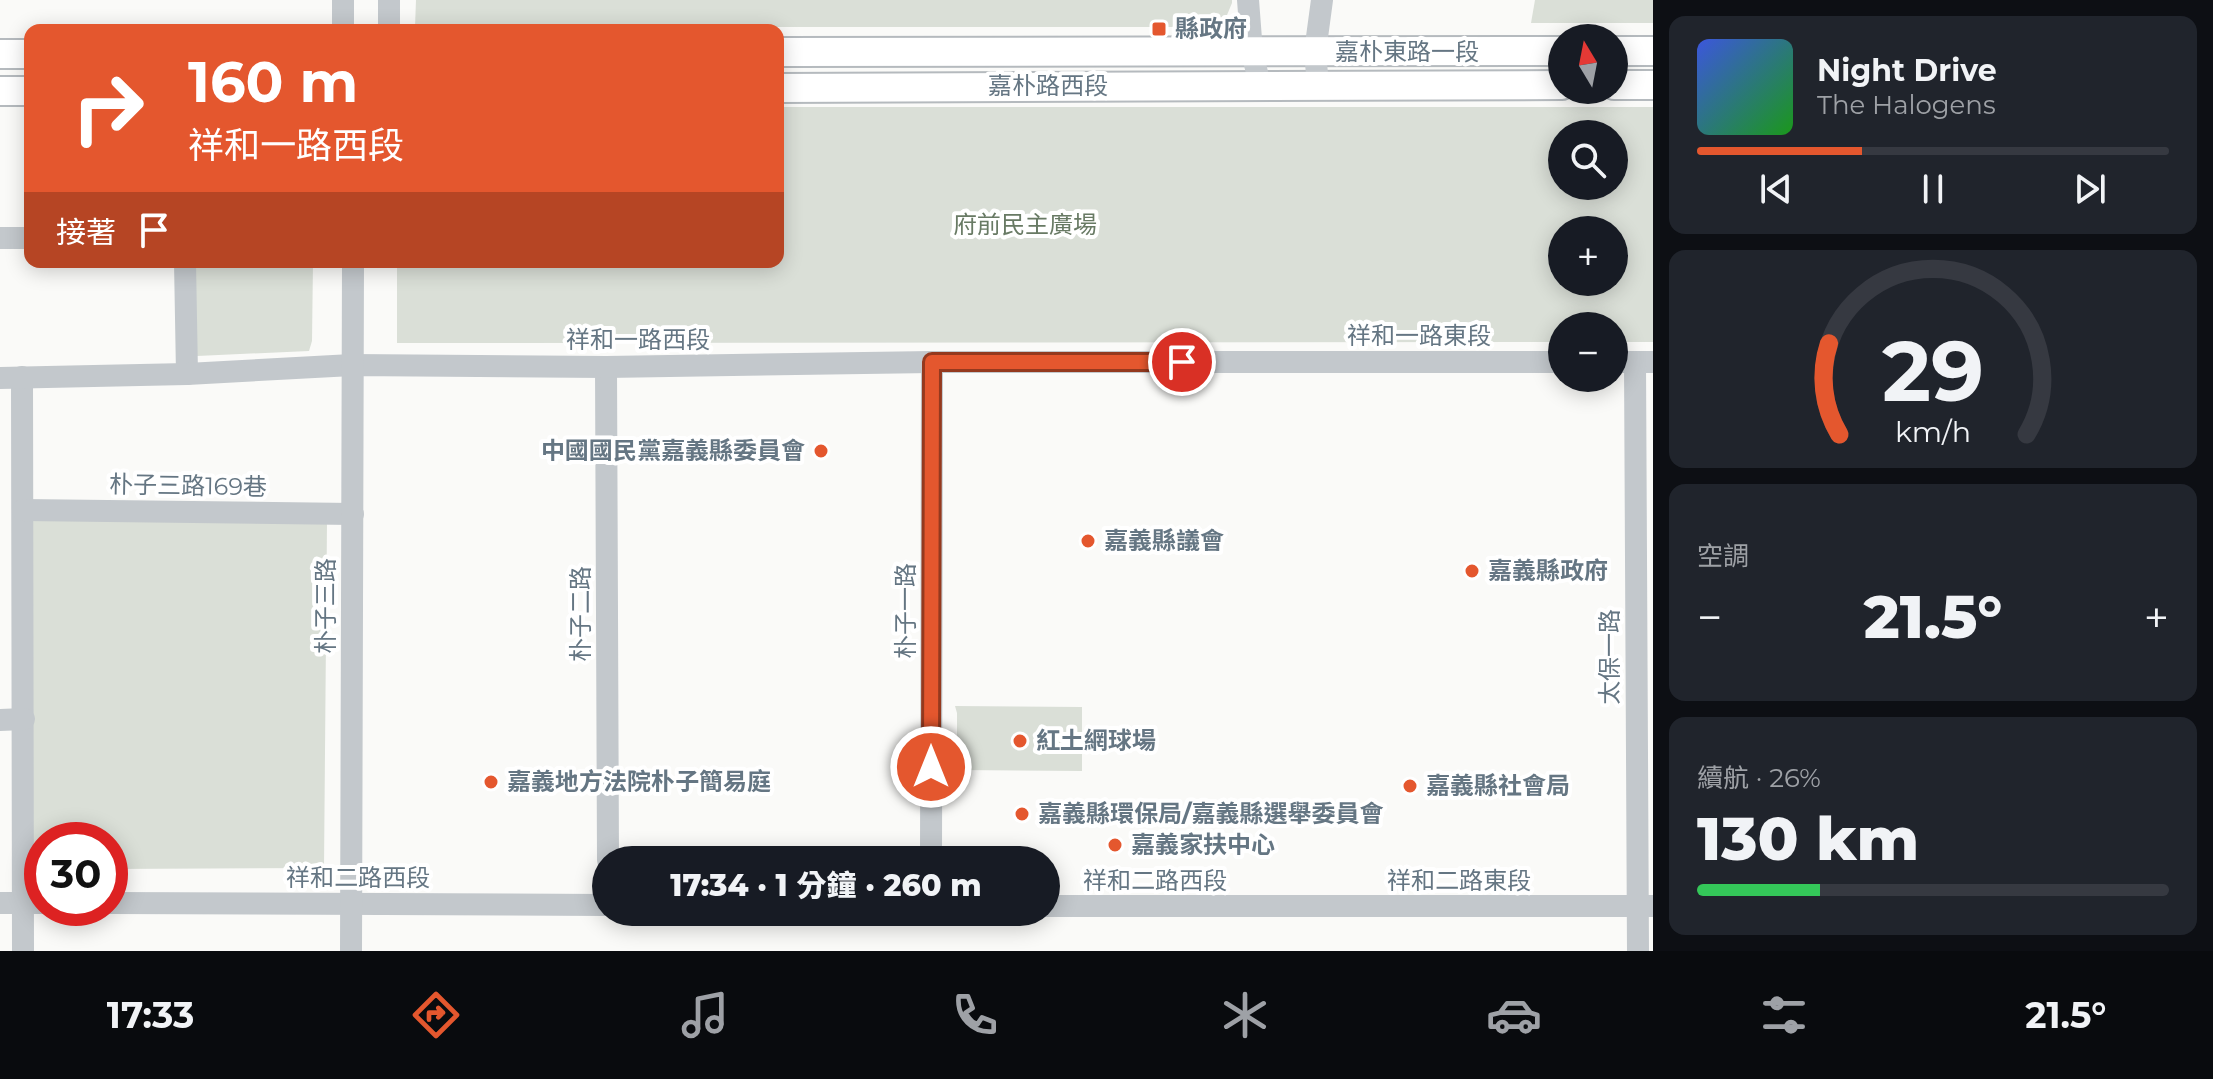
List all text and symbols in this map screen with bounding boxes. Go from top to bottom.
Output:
place label: 縣政府 [1175,14,1247,43]
marker: 縣政府 [1150,20,1168,38]
north arrow [1548,24,1628,104]
map controls [1548,24,1628,392]
street label: 嘉朴東路一段 [1335,37,1479,66]
text: 160 m [188,48,358,116]
text: Night Drive [1817,52,1997,89]
icon: right [56,56,160,160]
street label: 嘉朴路西段 [988,71,1108,100]
text: The Halogens [1817,89,1996,121]
button: search [1548,120,1628,200]
text: 祥和一路西段 [188,123,404,167]
icon: previous [1754,167,1798,211]
icon: pause [1911,167,1955,211]
icon: next [2068,167,2112,211]
icon: arrive [132,208,176,252]
park label: 府前民主廣場 [953,210,1097,239]
text: 接著 [56,214,116,251]
button: + [1548,216,1628,296]
button: − [1548,312,1628,392]
text: 29 [1882,319,1984,421]
street label: 祥和一路東段 [1347,321,1491,350]
street label: 祥和一路西段 [566,325,710,354]
pin [1148,328,1216,396]
icon: arrive [1160,340,1204,384]
text: km/h [1895,414,1971,449]
place label: 中國國民黨嘉義縣委員會 [541,436,805,465]
marker: 中國國民黨嘉義縣委員會 [812,442,830,460]
street label: 朴子三路169巷 [109,470,267,501]
place label: 嘉義縣議會 [1104,526,1224,555]
marker: 嘉義縣議會 [1079,532,1097,550]
text: 空調 [1697,540,1749,572]
place label: 嘉義縣政府 [1488,556,1608,585]
street label: 朴子三路 [311,558,340,654]
marker: 嘉義縣政府 [1463,562,1481,580]
street label: 朴子一路 [891,563,920,659]
street label: 朴子二路 [566,566,595,662]
text: 21.5° [1864,580,2002,653]
text: − [1697,590,1722,644]
text: + [2144,590,2169,644]
street label: 太保一路 [1595,609,1624,705]
position arrow [889,725,973,809]
place label: 紅土網球場 [1036,726,1156,755]
marker: 紅土網球場 [1011,732,1029,750]
text: 續航 · 26% [1697,762,1821,794]
place label: 嘉義地方法院朴子簡易庭 [507,767,771,796]
place label: 嘉義縣社會局 [1426,771,1570,800]
marker: 嘉義地方法院朴子簡易庭 [482,773,500,791]
marker: 嘉義縣社會局 [1401,777,1419,795]
place label: 嘉義縣環保局/嘉義縣選舉委員會 [1038,799,1383,828]
text: 130 km [1697,802,1919,875]
marker: 嘉義縣環保局/嘉義縣選舉委員會 [1013,805,1031,823]
speed limit sign: 30 [24,822,128,926]
place label: 嘉義家扶中心 [1131,830,1275,859]
marker: 嘉義家扶中心 [1106,836,1124,854]
street label: 祥和二路西段 [286,863,430,892]
street label: 祥和二路西段 [1083,866,1227,895]
street label: 祥和二路東段 [1387,866,1531,895]
text: 17:34 · 1 分鐘 · 260 m [670,867,982,904]
icon: directions [408,987,464,1043]
icon: music [677,987,733,1043]
icon: phone [947,987,1003,1043]
icon: climate [1217,987,1273,1043]
icon: car [1486,987,1542,1043]
icon: filters [1756,987,1812,1043]
text: 17:33 [107,993,194,1037]
text: 21.5° [2025,993,2106,1037]

